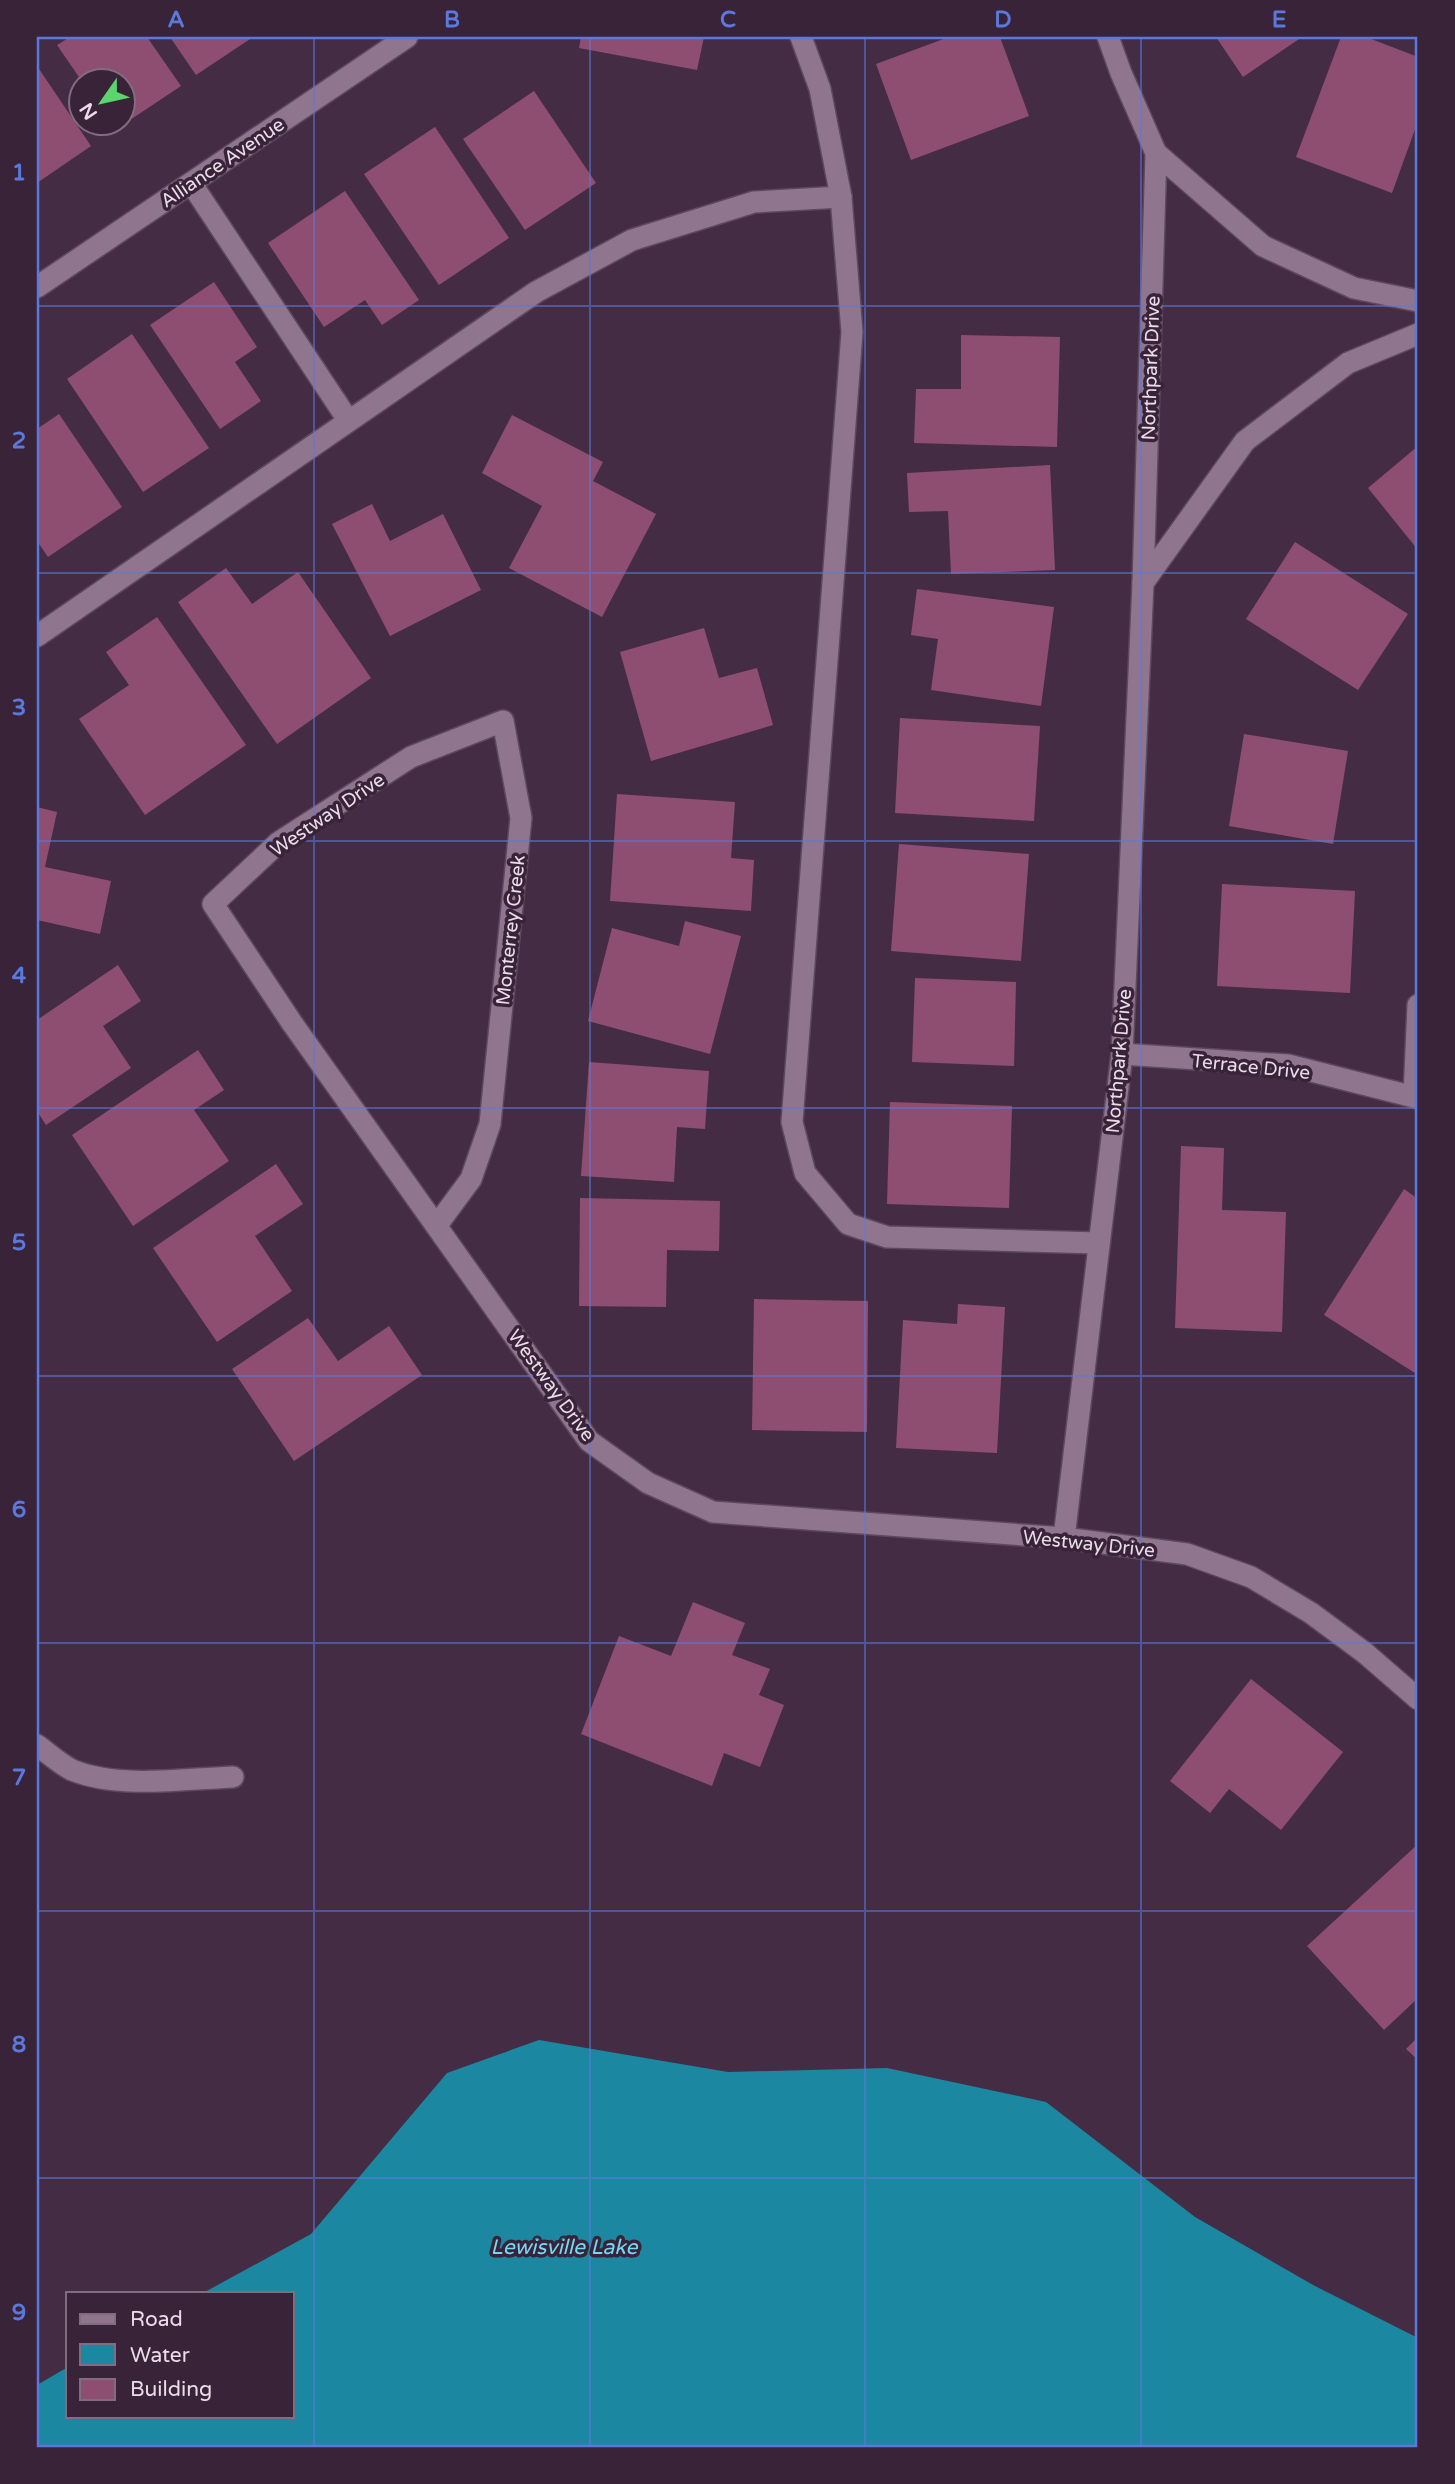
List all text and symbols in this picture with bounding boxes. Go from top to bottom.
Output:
text: A [167,6,185,34]
text: B [444,6,460,34]
text: C [720,6,736,34]
text: D [994,6,1012,34]
text: E [1272,6,1286,34]
north arrow [66,66,136,136]
text: N [75,98,102,123]
street label: Alliance Avenue [157,113,289,212]
text: 1 [12,159,26,187]
street label: Northpark Drive [1137,295,1165,441]
text: 2 [12,427,26,455]
text: 3 [12,694,26,722]
street label: Westway Drive [266,769,389,861]
street label: Monterrey Creek [492,854,530,1006]
text: 4 [12,962,27,990]
street label: Northpark Drive [1102,988,1136,1134]
street label: Terrace Drive [1191,1050,1311,1084]
text: 5 [12,1229,26,1257]
street label: Westway Drive [503,1325,599,1446]
text: 6 [12,1496,26,1524]
street label: Westway Drive [1022,1526,1156,1562]
text: 7 [12,1764,26,1792]
text: 8 [12,2031,26,2059]
water label: Lewisville Lake [491,2235,639,2260]
legend [66,2292,294,2418]
text: 9 [12,2299,26,2327]
text: Road [130,2307,183,2332]
text: Water [130,2343,190,2368]
text: Building [130,2377,212,2402]

